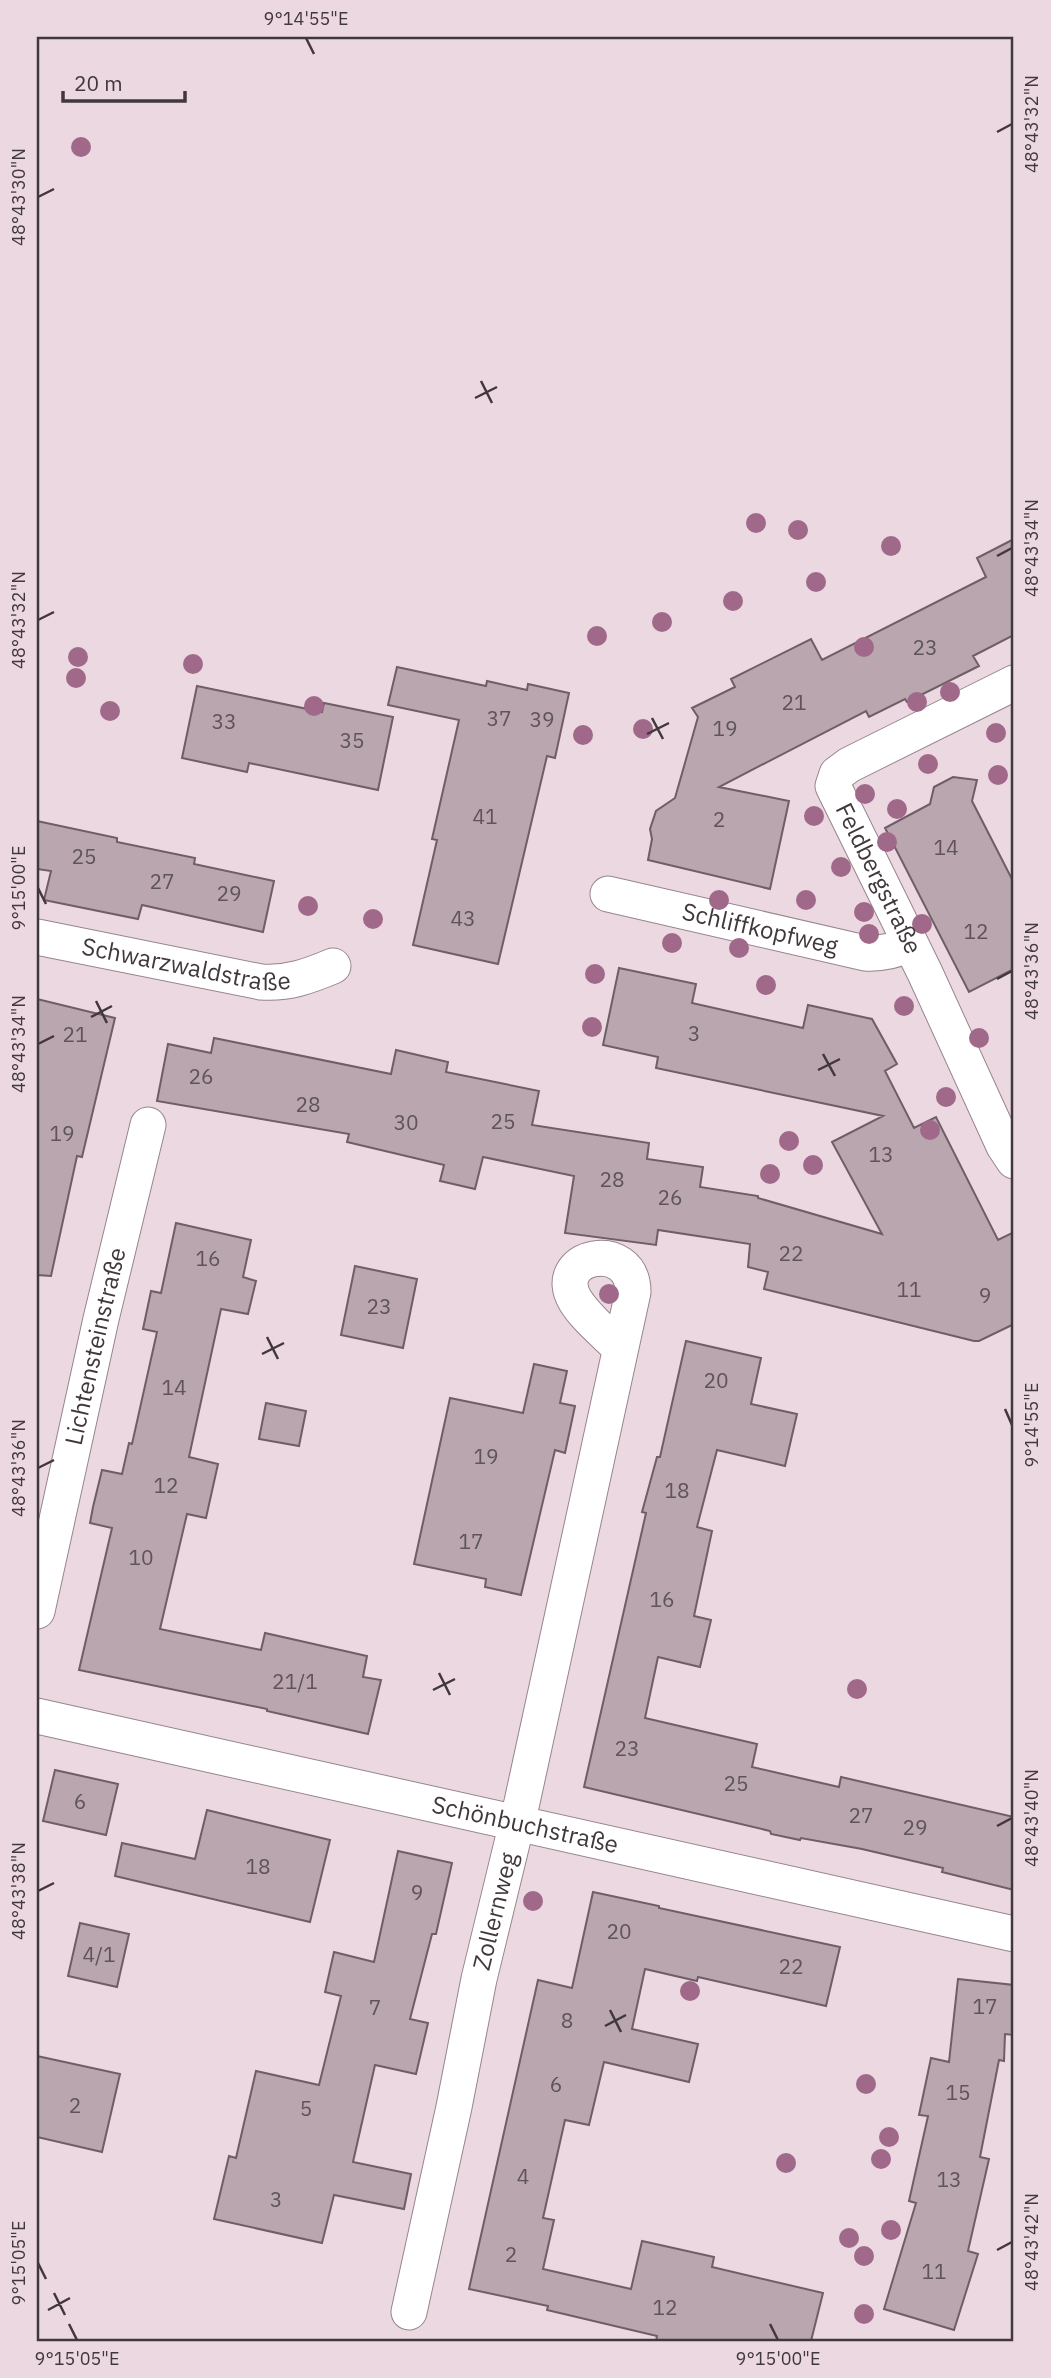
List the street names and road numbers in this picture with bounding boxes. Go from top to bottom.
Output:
street label: Feldbergstraße [829,797,930,959]
street label: Schliffkopfweg [679,895,842,961]
street label: Schwarzwaldstraße [79,929,293,997]
street label: Lichtensteinstraße [57,1244,133,1448]
street label: Schönbuchstraße [429,1788,621,1860]
street label: Zollernweg [465,1849,524,1973]

